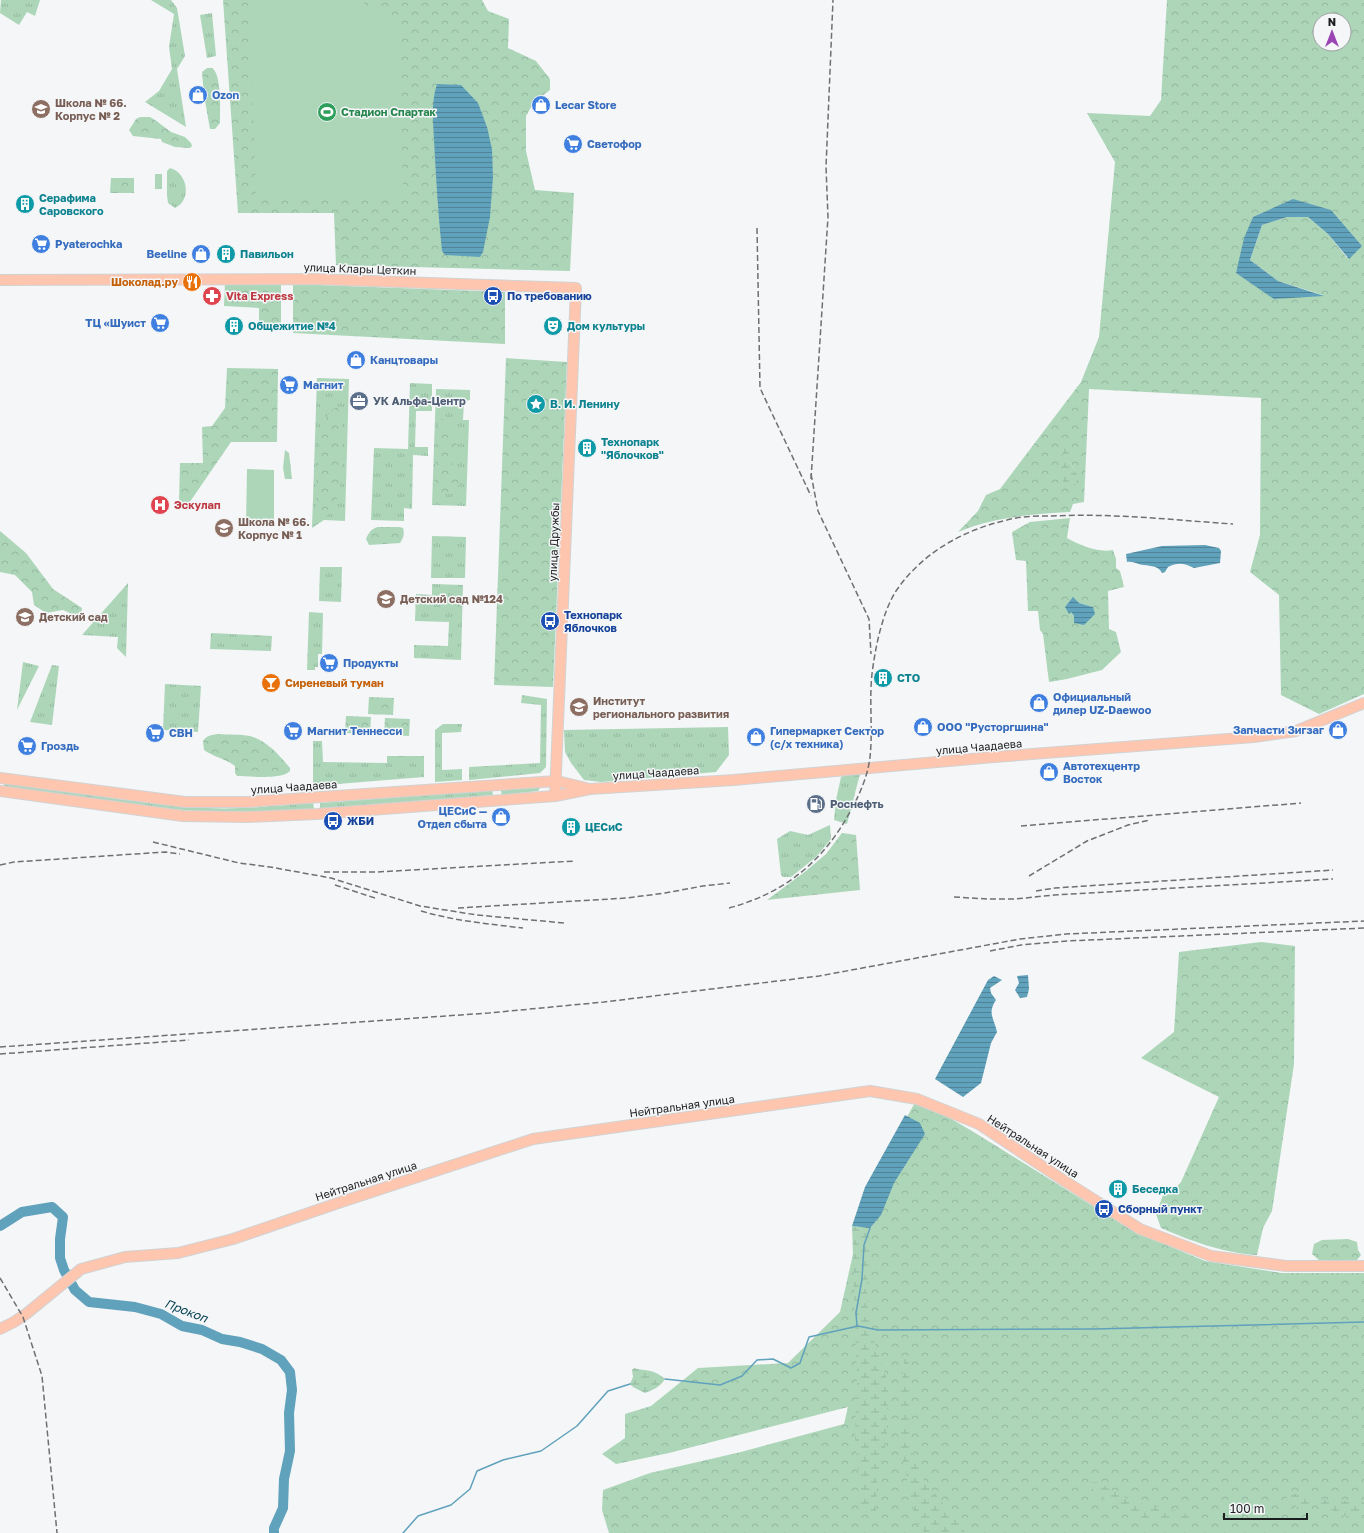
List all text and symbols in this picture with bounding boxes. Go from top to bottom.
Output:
north arrow [1312,12,1352,52]
text: N [1328,15,1336,28]
shop icon: Ozon [187,84,209,106]
place label: Ozon [212,88,240,101]
shop icon: Lecar Store [530,94,552,116]
place label: Школа № 66. Корпус № 2 [55,96,127,122]
school or university icon: Школа № 66. Корпус № 2 [30,98,52,120]
place label: Lecar Store [555,98,617,111]
sports icon: Стадион Спартак [316,101,338,123]
place label: Стадион Спартак [341,105,437,118]
supermarket icon: Светофор [562,133,584,155]
place label: Светофор [587,137,642,150]
place label: Серафима Саровского [39,191,104,217]
building icon: Серафима Саровского [14,193,36,215]
supermarket icon: Pyaterochka [30,233,52,255]
place label: Pyaterochka [55,237,122,250]
shop icon: Beeline [190,243,212,265]
building icon: Павильон [215,243,237,265]
place label: Beeline [146,247,187,260]
place label: Павильон [240,247,294,260]
street label: улица Клары Цеткин [303,260,417,277]
restaurant icon: Шоколад.ру [181,271,203,293]
place label: Шоколад.ру [111,275,178,288]
pharmacy icon: Vita Express [201,285,223,307]
bus stop icon: По требованию [482,285,504,307]
place label: Vita Express [226,289,293,302]
place label: По требованию [507,289,592,302]
supermarket icon: ТЦ «Шуист [149,312,171,334]
building icon: Общежитие №4 [223,315,245,337]
theatre icon: Дом культуры [542,315,564,337]
place label: ТЦ «Шуист [85,316,146,329]
place label: Общежитие №4 [248,319,336,332]
place label: Дом культуры [567,319,645,332]
shop icon: Канцтовары [345,349,367,371]
place label: Канцтовары [370,353,438,366]
supermarket icon: Магнит [278,374,300,396]
place label: Магнит [303,378,344,391]
office icon: УК Альфа-Центр [348,390,370,412]
place icon: В. И. Ленину [525,393,547,415]
place label: УК Альфа-Центр [373,394,466,407]
place label: В. И. Ленину [550,397,620,410]
place label: Технопарк "Яблочков" [601,435,664,461]
building icon: Технопарк "Яблочков" [576,437,598,459]
hospital icon: Эскулап [149,494,171,516]
place label: Эскулап [174,498,221,511]
street label: улица Дружбы [546,502,561,582]
place label: Школа № 66. Корпус № 1 [238,515,310,541]
school or university icon: Школа № 66. Корпус № 1 [213,517,235,539]
school or university icon: Детский сад №124 [375,588,397,610]
place label: Детский сад №124 [400,592,503,605]
school or university icon: Детский сад [14,606,36,628]
place label: Технопарк Яблочков [564,608,623,634]
place label: Детский сад [39,610,108,623]
bus stop icon: Технопарк Яблочков [539,610,561,632]
supermarket icon: Продукты [318,652,340,674]
place label: Продукты [343,656,398,669]
building icon: СТО [872,667,894,689]
place label: СТО [897,671,920,684]
bar icon: Сиреневый туман [260,672,282,694]
place label: Сиреневый туман [285,676,384,689]
place label: Официальный дилер UZ-Daewoo [1053,690,1152,716]
shop icon: Официальный дилер UZ-Daewoo [1028,692,1050,714]
place label: Институт регионального развития [593,694,729,720]
school or university icon: Институт регионального развития [568,696,590,718]
shop icon: ООО "Русторгшина" [912,716,934,738]
shop icon: Запчасти Зигзаг [1327,719,1349,741]
supermarket icon: Магнит Теннесси [282,720,304,742]
place label: ООО "Русторгшина" [937,720,1049,733]
supermarket icon: СВН [144,722,166,744]
place label: Запчасти Зигзаг [1233,723,1324,736]
place label: Магнит Теннесси [307,724,402,737]
place label: Гипермаркет Сектор (с/х техника) [770,724,884,750]
place label: СВН [169,726,193,739]
shop icon: Гипермаркет Сектор (с/х техника) [745,726,767,748]
supermarket icon: Гроздь [16,735,38,757]
street label: улица Чаадаева [935,736,1023,757]
place label: Гроздь [41,739,79,752]
place label: Автотехцентр Восток [1063,759,1140,785]
shop icon: Автотехцентр Восток [1038,761,1060,783]
street label: улица Чаадаева [612,763,700,782]
street label: улица Чаадаева [250,777,338,796]
fuel station icon: Роснефть [805,793,827,815]
place label: Роснефть [830,797,884,810]
place label: ЦЕСиС — Отдел сбыта [418,804,487,830]
shop icon: ЦЕСиС — Отдел сбыта [490,806,512,828]
bus stop icon: ЖБИ [322,810,344,832]
place label: ЖБИ [347,814,374,827]
building icon: ЦЕСиС [560,816,582,838]
place label: ЦЕСиС [585,820,623,833]
street label: Нейтральная улица [628,1092,735,1119]
street label: Нейтральная улица [985,1111,1081,1180]
street label: Нейтральная улица [313,1158,418,1203]
building icon: Беседка [1107,1178,1129,1200]
place label: Беседка [1132,1182,1178,1195]
bus stop icon: Сборный пункт [1093,1198,1115,1220]
place label: Сборный пункт [1118,1202,1203,1215]
water label: Прокоп [163,1296,210,1326]
scale bar [1224,1495,1307,1521]
text: 100 m [1230,1501,1264,1516]

